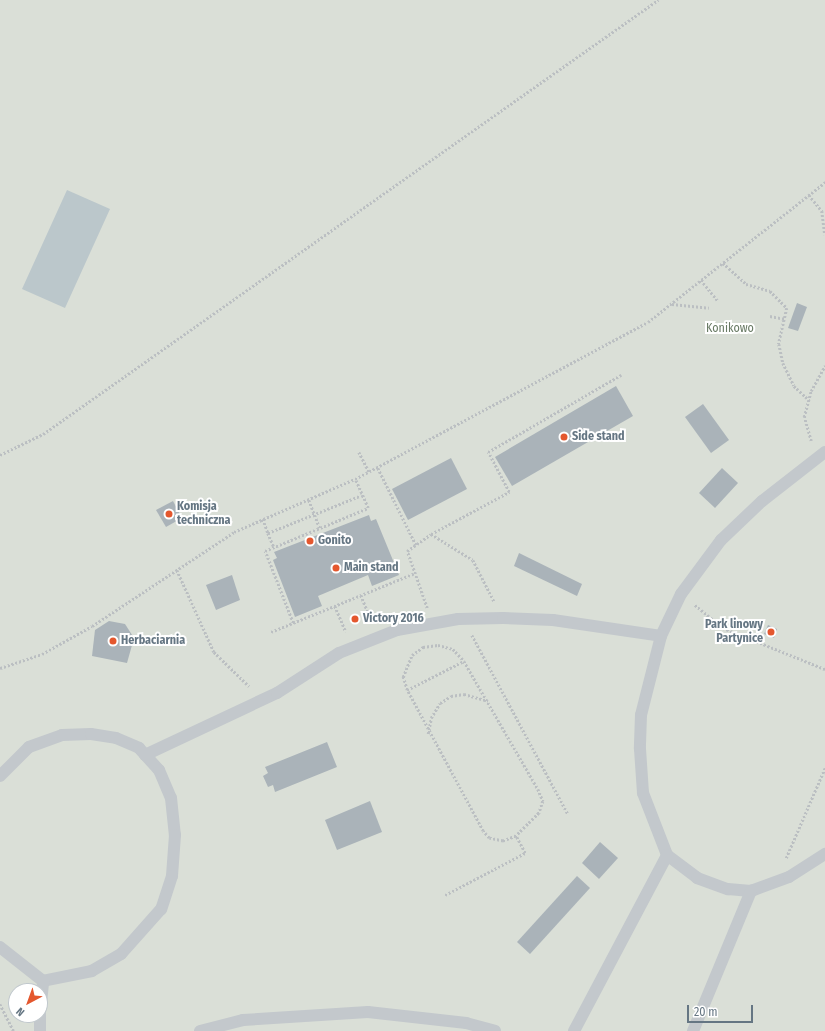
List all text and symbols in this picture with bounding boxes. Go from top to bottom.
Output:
park label: Konikowo [706,322,754,336]
place label: Side stand [572,430,625,444]
marker: Side stand [559,432,569,442]
place label: Komisja techniczna [177,500,231,528]
marker: Komisja techniczna [164,509,174,519]
place label: Gonito [318,534,351,548]
marker: Gonito [305,536,315,546]
place label: Main stand [344,561,399,575]
marker: Main stand [331,563,341,573]
place label: Victory 2016 [363,612,424,626]
marker: Victory 2016 [350,614,360,624]
place label: Park linowy Partynice [705,618,763,646]
marker: Park linowy Partynice [766,627,776,637]
place label: Herbaciarnia [121,634,185,648]
marker: Herbaciarnia [108,636,118,646]
north arrow [8,983,48,1023]
scale bar [689,997,755,1023]
text: N [14,1005,27,1019]
text: 20 m [694,1005,718,1019]

